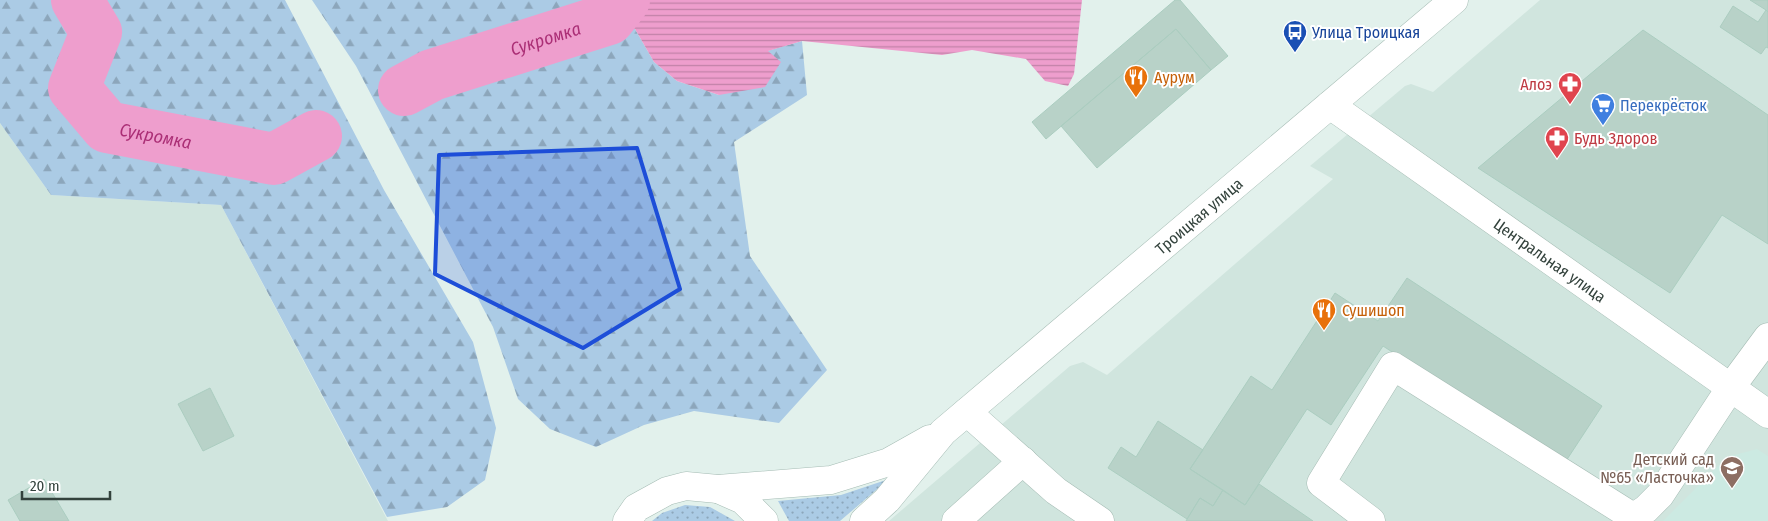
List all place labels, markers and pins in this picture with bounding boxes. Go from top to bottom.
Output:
bus stop icon: Улица Троицкая [1282,19,1308,53]
place label: Улица Троицкая [1311,23,1420,42]
restaurant icon: Аурум [1123,64,1149,98]
place label: Аурум [1154,68,1195,87]
pharmacy icon: Алоэ [1557,71,1583,105]
place label: Алоэ [1520,75,1552,94]
supermarket icon: Перекрёсток [1590,92,1616,126]
place label: Перекрёсток [1620,96,1707,115]
pharmacy icon: Будь Здоров [1544,125,1570,159]
place label: Будь Здоров [1574,129,1658,148]
restaurant icon: Сушишоп [1311,297,1337,331]
place label: Сушишоп [1342,301,1405,320]
place label: Детский сад №65 «Ласточка» [1600,450,1714,487]
school or university icon: Детский сад №65 «Ласточка» [1719,455,1745,489]

